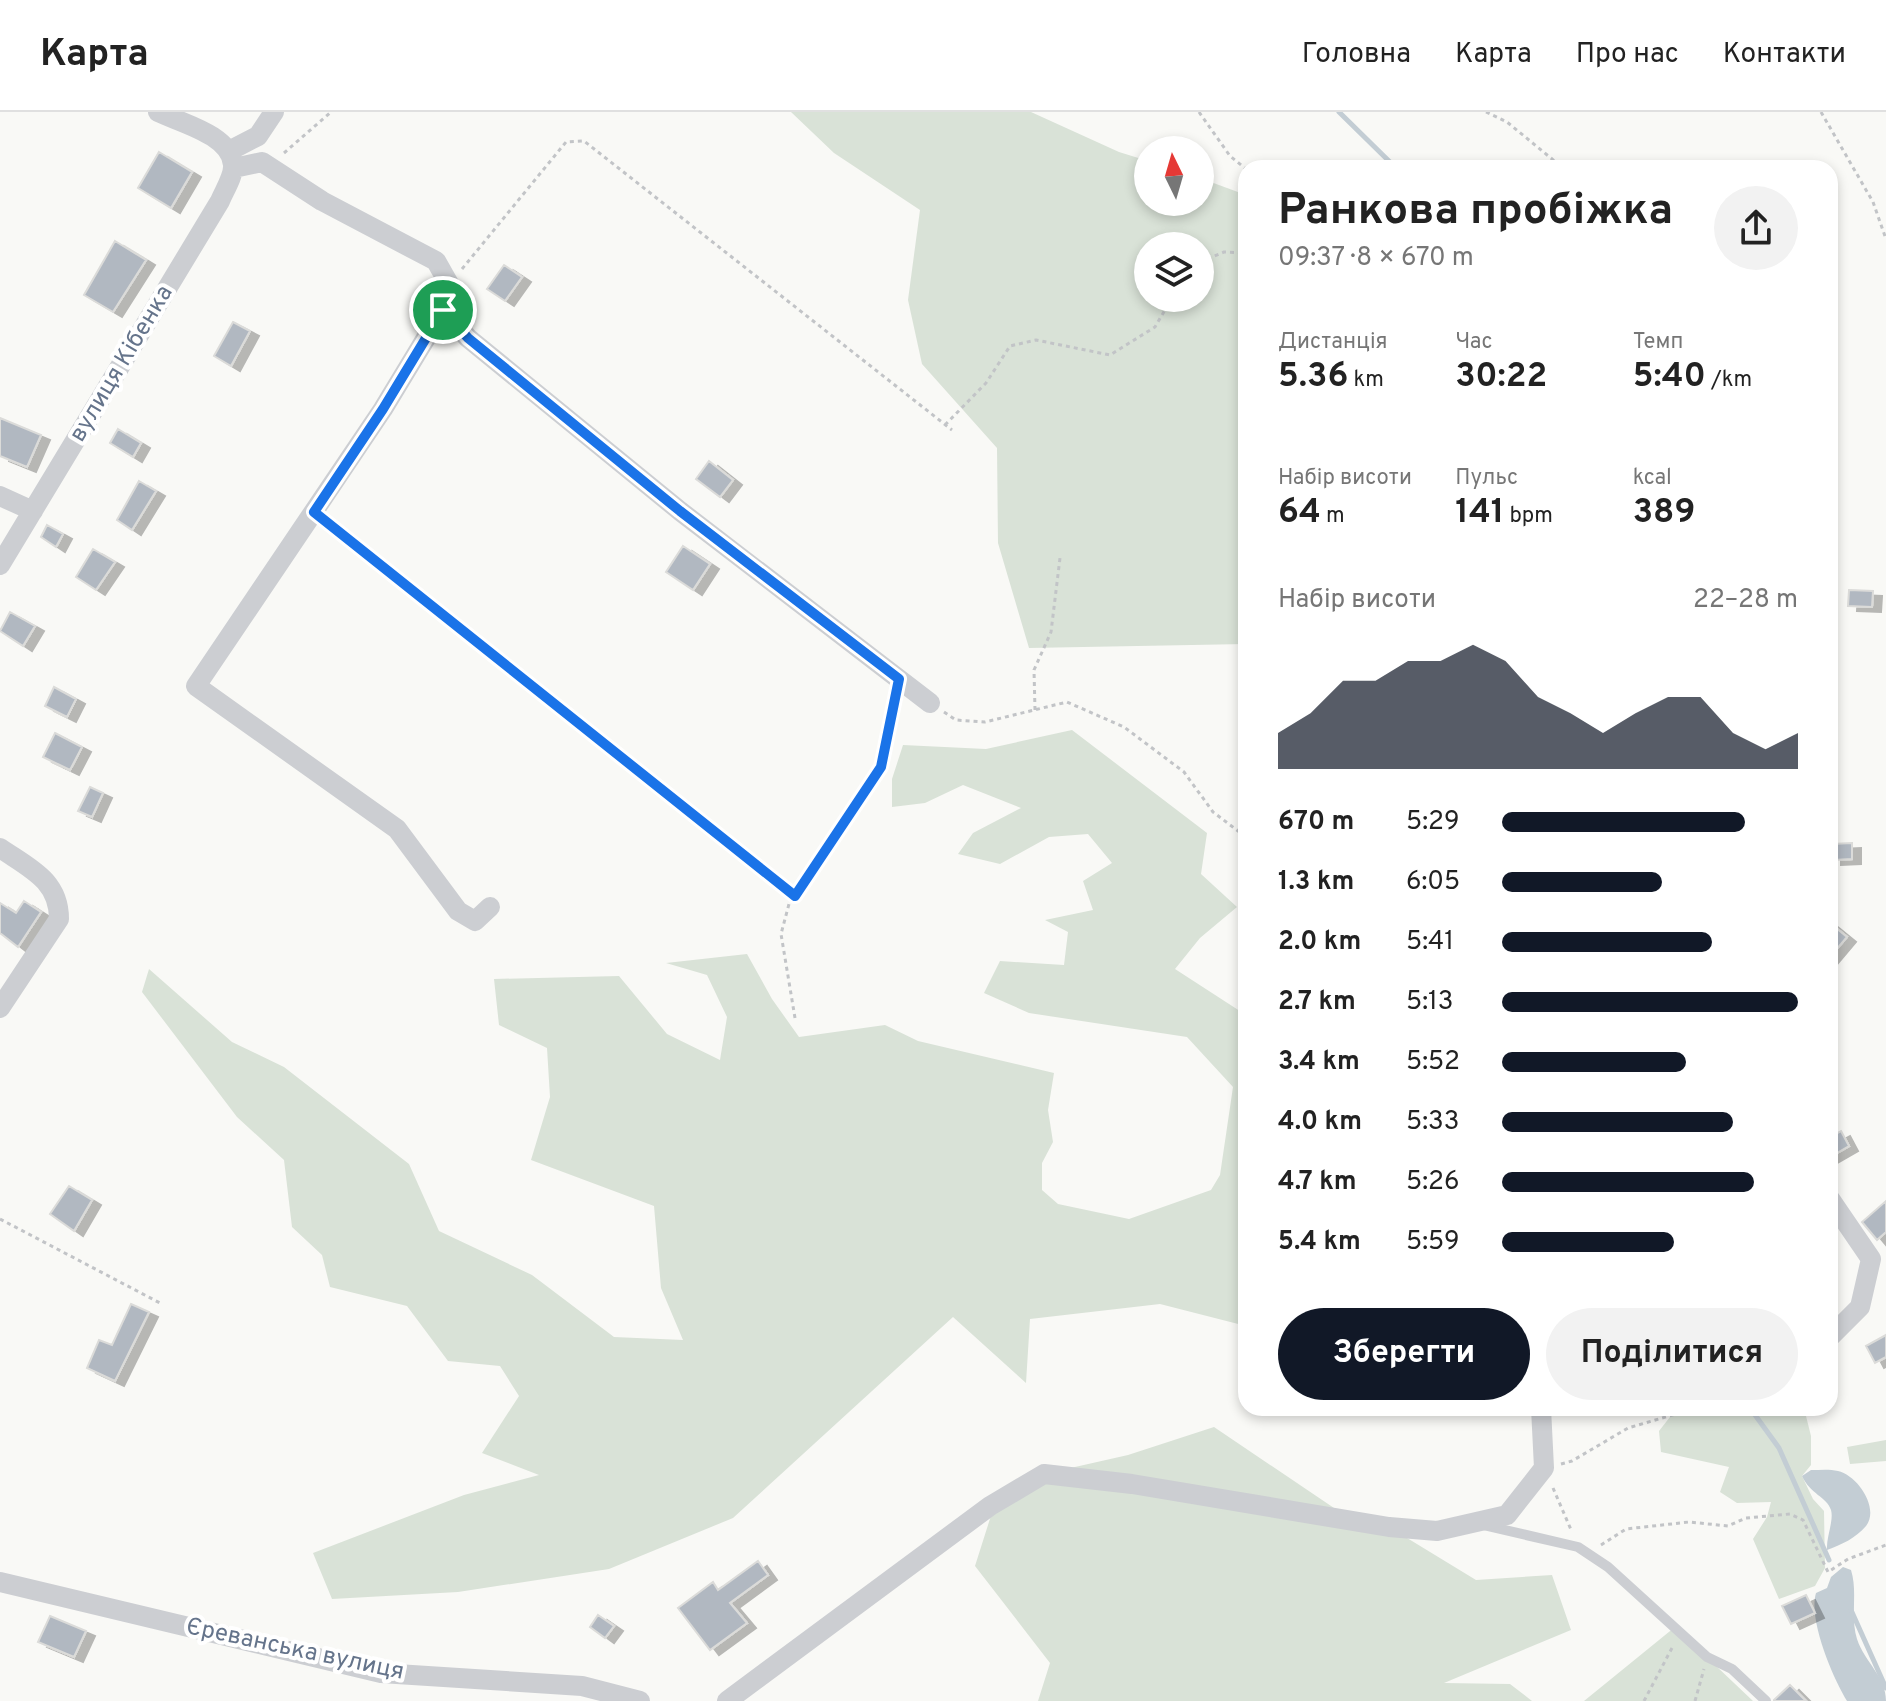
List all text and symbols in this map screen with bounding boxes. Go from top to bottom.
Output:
text: Карта [40,31,149,80]
text: Головна [1302,37,1411,73]
text: Карта [1455,37,1532,73]
text: Про нас [1576,37,1679,73]
text: Контакти [1723,37,1846,73]
north arrow [1134,136,1214,216]
map controls [1134,136,1214,312]
text: Ранкова пробіжка [1278,184,1673,240]
button: share [1714,186,1798,270]
button: layers [1134,232,1214,312]
text: 09:37 · 8 × 670 m [1278,242,1474,275]
pin [409,276,477,344]
street label: вулиця Кібенка [63,280,181,448]
icon: arrive [421,288,465,332]
text: Дистанція [1278,329,1387,356]
text: Час [1455,329,1492,356]
text: Темп [1633,329,1683,356]
text: 5.36 [1278,356,1348,399]
text: 30:22 [1455,356,1547,399]
text: 5:40 [1633,356,1706,399]
text: km [1348,367,1384,394]
text: /km [1706,367,1752,394]
text: Набір висоти [1278,465,1412,492]
text: Пульс [1455,465,1518,492]
text: kcal [1633,465,1672,492]
text: 64 [1278,492,1321,535]
text: 141 [1455,492,1504,535]
text: 389 [1633,492,1695,535]
text: m [1321,503,1345,530]
text: bpm [1504,503,1553,530]
text: Набір висоти [1278,584,1436,617]
text: 22–28 m [1693,584,1798,617]
text: 670 m [1278,806,1354,839]
text: 5:29 [1406,806,1459,839]
text: 1.3 km [1278,866,1354,899]
text: 6:05 [1406,866,1460,899]
text: 2.0 km [1278,926,1361,959]
text: 5:41 [1406,926,1454,959]
text: 2.7 km [1278,986,1356,1019]
text: 5:13 [1406,986,1453,1019]
text: 3.4 km [1278,1046,1360,1079]
text: 5:52 [1406,1046,1460,1079]
text: 4.0 km [1278,1106,1362,1139]
text: 5:33 [1406,1106,1459,1139]
text: 4.7 km [1278,1166,1357,1199]
text: 5:26 [1406,1166,1459,1199]
text: 5.4 km [1278,1226,1361,1259]
text: 5:59 [1406,1226,1459,1259]
button: Зберегти [1278,1308,1530,1400]
button: Поділитися [1546,1308,1798,1400]
street label: Єреванська вулиця [183,1612,407,1688]

